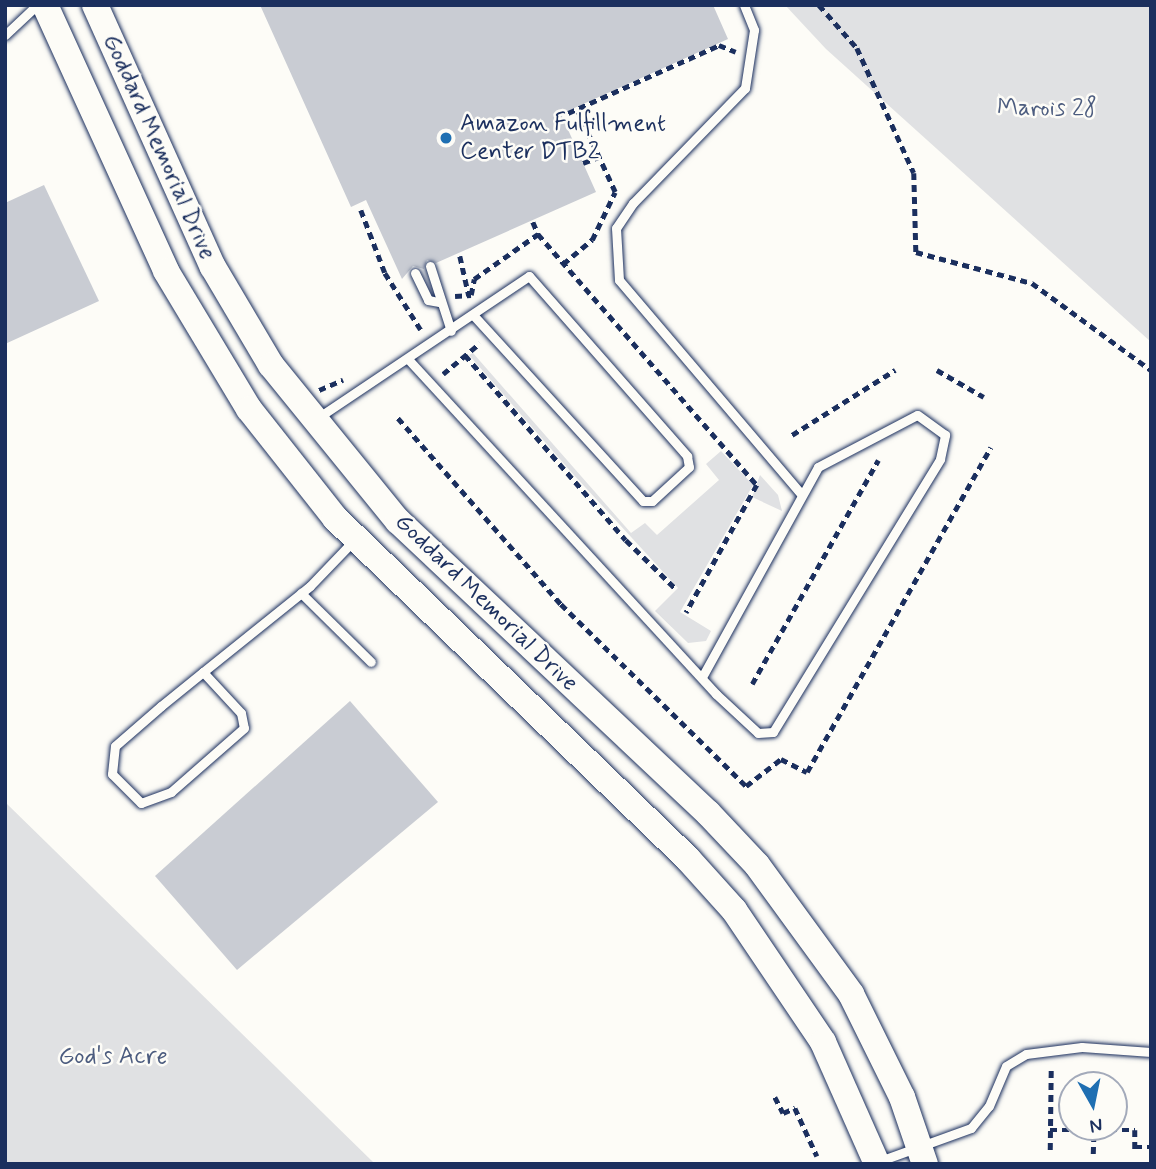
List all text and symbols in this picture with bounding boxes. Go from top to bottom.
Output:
street label: Goddard Memorial Drive [95,26,223,268]
park label: Marois 28 [997,95,1097,123]
place label: Amazon Fulfillment Center DTB2 [460,110,666,166]
marker: Amazon Fulfillment Center DTB2 [438,130,454,146]
street label: Goddard Memorial Drive [386,505,586,701]
park label: God's Acre [60,1043,166,1071]
north arrow [1058,1071,1128,1141]
text: N [1088,1112,1104,1139]

